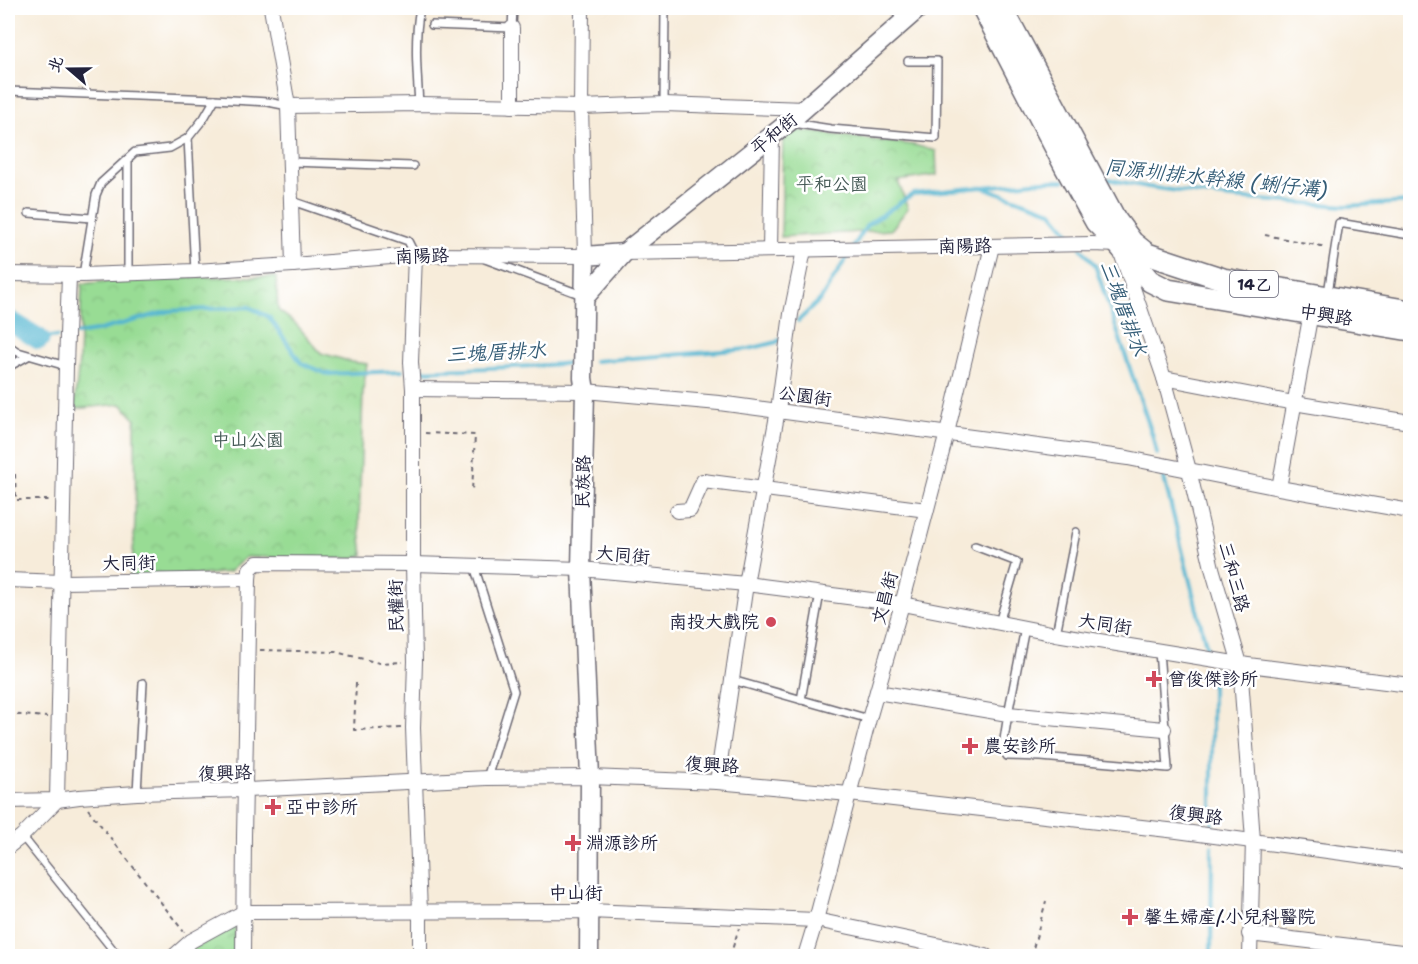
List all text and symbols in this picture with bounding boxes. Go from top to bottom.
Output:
north arrow [39,39,99,99]
text: 北 [43,53,68,75]
street label: 平和街 [745,108,803,160]
water label: 同源圳排水幹線 (蜊仔溝) [1103,153,1329,203]
park label: 平和公園 [796,172,868,196]
street label: 南陽路 [938,234,992,258]
street label: 南陽路 [395,243,449,269]
water label: 三塊厝排水 [1095,257,1154,360]
road number: 14乙 [1230,271,1278,297]
street label: 中興路 [1297,299,1355,331]
water label: 三塊厝排水 [445,336,548,368]
street label: 公園街 [777,380,833,412]
park label: 中山公園 [212,428,284,452]
street label: 民族路 [571,455,595,509]
street label: 三和三路 [1213,539,1255,615]
street label: 大同街 [595,541,651,569]
street label: 大同街 [102,551,156,575]
street label: 文昌街 [866,569,904,627]
street label: 民權街 [384,579,408,633]
street label: 大同街 [1076,608,1134,640]
place label: 南投大戲院 [669,610,759,634]
marker: 南投大戲院 [764,615,778,629]
place label: 曾俊傑診所 [1168,667,1258,691]
marker: 曾俊傑診所 [1145,670,1163,688]
place label: 農安診所 [984,734,1056,758]
marker: 農安診所 [961,737,979,755]
street label: 復興路 [684,752,740,778]
street label: 復興路 [198,760,252,786]
place label: 亞中診所 [286,795,358,819]
marker: 亞中診所 [264,798,282,816]
street label: 復興路 [1168,800,1224,830]
place label: 淵源診所 [586,831,658,855]
marker: 淵源診所 [564,834,582,852]
street label: 中山街 [549,881,603,905]
place label: 馨生婦產/.小兒科醫院 [1144,905,1315,929]
marker: 馨生婦產/.小兒科醫院 [1121,908,1139,926]

